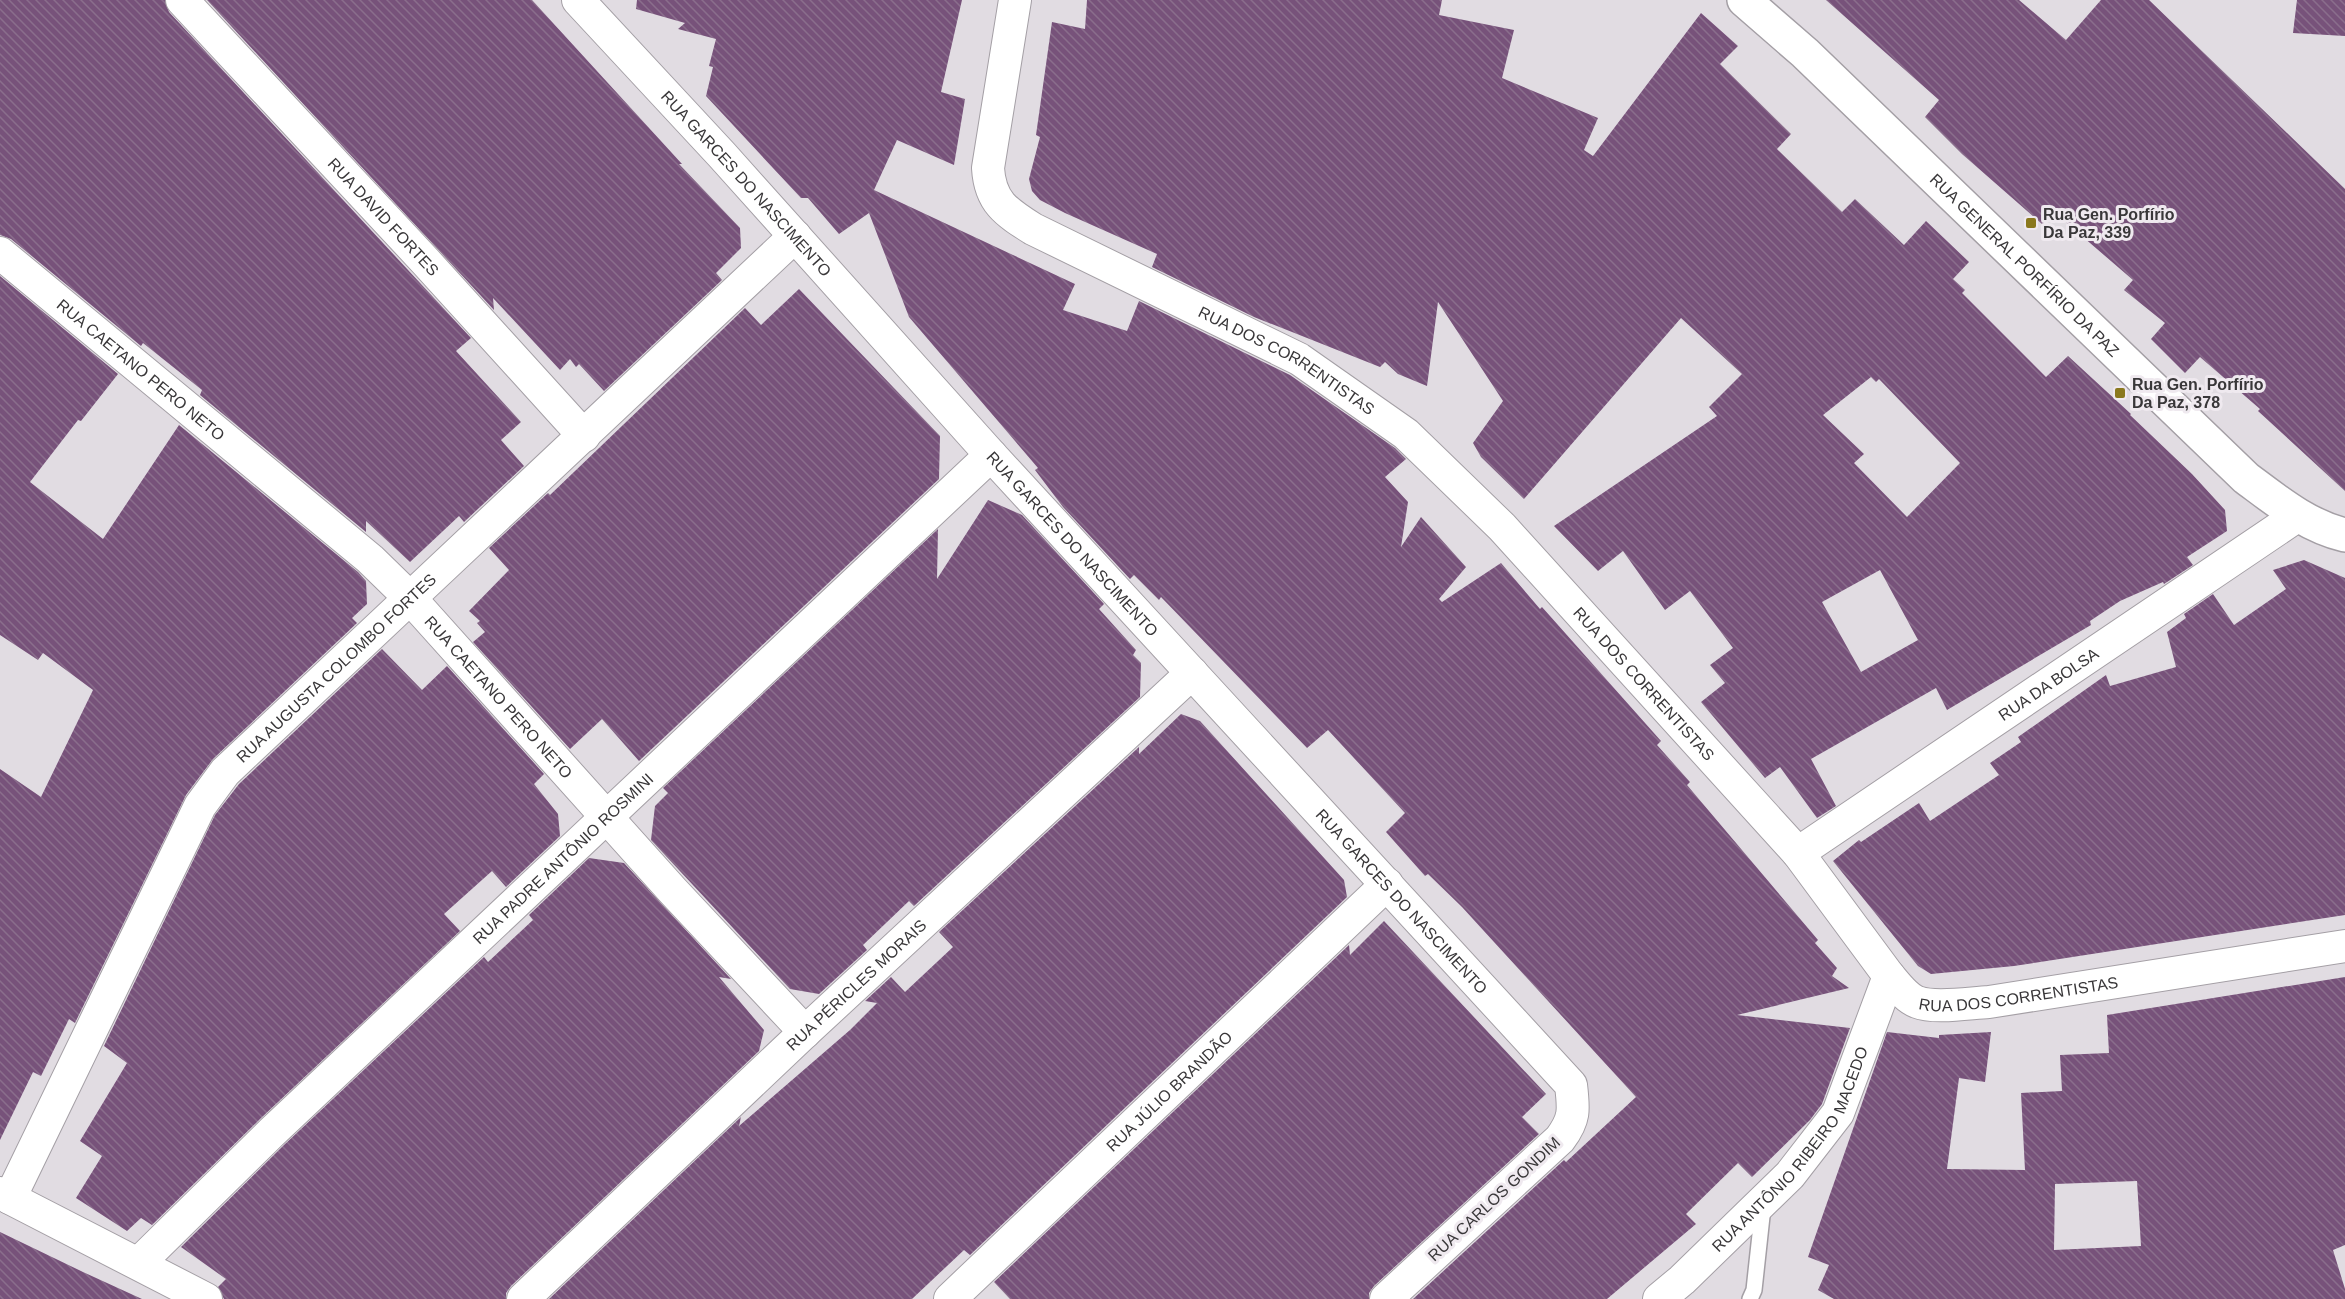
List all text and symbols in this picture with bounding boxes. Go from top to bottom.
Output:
street label: RUA GARCES DO NASCIMENTO [658,87,835,279]
street label: RUA DAVID FORTES [325,154,442,279]
street label: RUA GENERAL PORFÍRIO DA PAZ [1927,170,2123,360]
place label: Rua Gen. Porfírio Da Paz, 339 [2043,206,2175,241]
marker: Rua Gen. Porfírio Da Paz, 339 [2024,216,2038,230]
street label: RUA CAETANO PERO NETO [54,296,228,444]
street label: RUA DOS CORRENTISTAS [1196,303,1378,418]
place label: Rua Gen. Porfírio Da Paz, 378 [2132,376,2264,411]
marker: Rua Gen. Porfírio Da Paz, 378 [2113,386,2127,400]
street label: RUA GARCES DO NASCIMENTO [984,448,1162,639]
street label: RUA AUGUSTA COLOMBO FORTES [233,570,439,765]
street label: RUA DOS CORRENTISTAS [1570,604,1718,764]
street label: RUA CAETANO PERO NETO [422,612,576,782]
street label: RUA DA BOLSA [1995,644,2102,724]
street label: RUA PADRE ANTÔNIO ROSMINI [469,770,656,947]
street label: RUA GARCES DO NASCIMENTO [1313,806,1491,997]
street label: RUA PÉRICLES MORAIS [783,916,929,1054]
street label: RUA DOS CORRENTISTAS [1917,973,2119,1014]
street label: RUA JÚLIO BRANDÃO [1103,1028,1235,1154]
street label: RUA ANTÔNIO RIBEIRO MACEDO [1708,1044,1871,1255]
street label: RUA CARLOS GONDIM [1425,1134,1563,1264]

